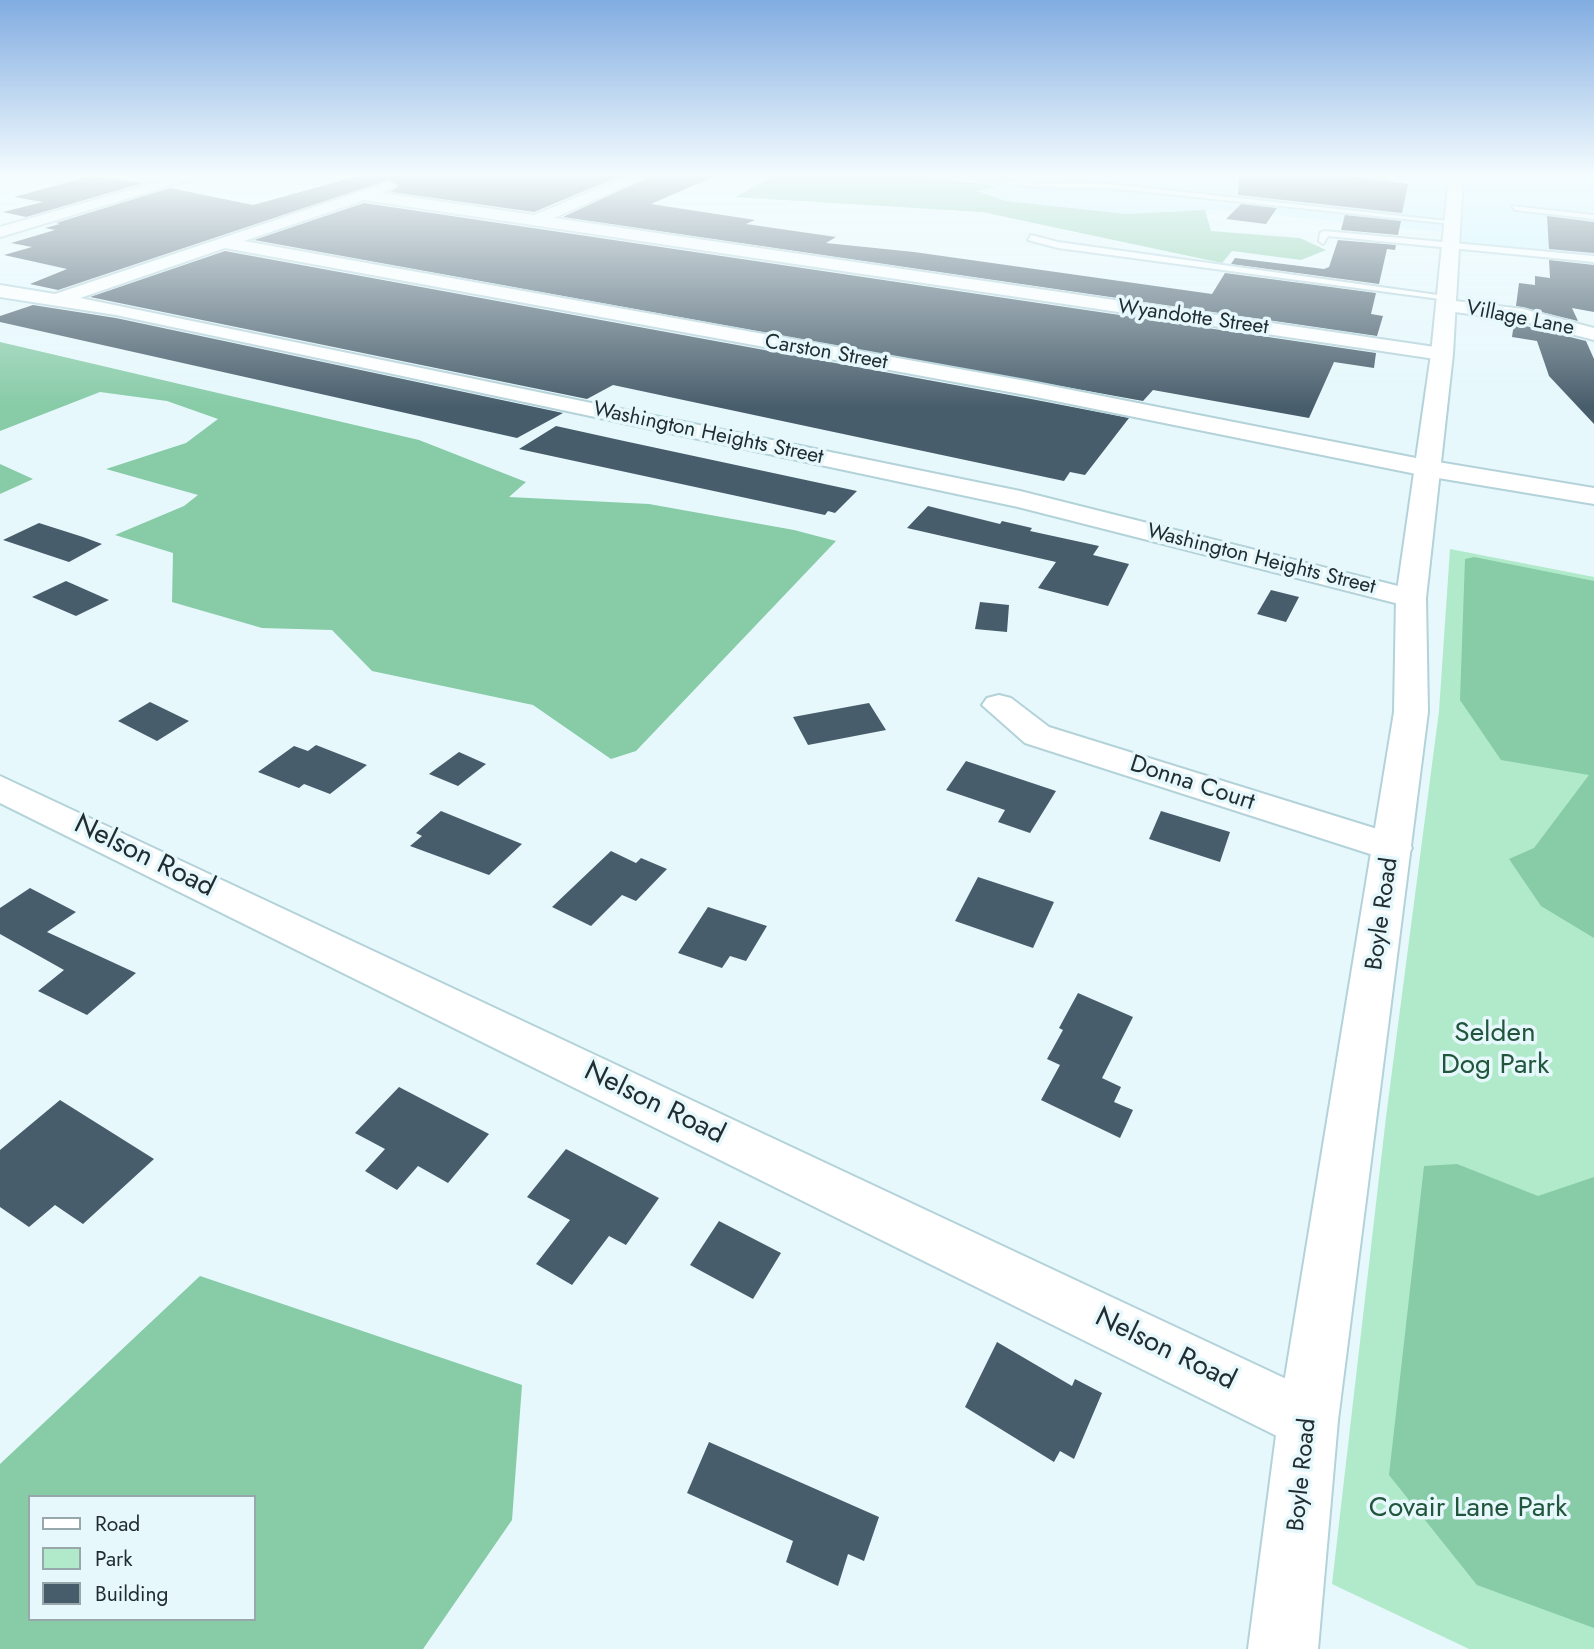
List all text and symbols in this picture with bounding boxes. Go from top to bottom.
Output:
street label: Wyandotte Street [1116,295,1270,341]
street label: Village Lane [1464,296,1576,342]
street label: Carston Street [763,330,889,376]
street label: Washington Heights Street [591,397,825,471]
street label: Washington Heights Street [1144,519,1378,601]
street label: Donna Court [1126,750,1258,818]
street label: Nelson Road [68,808,220,906]
street label: Boyle Road [1361,856,1405,972]
park label: Selden Dog Park [1441,1017,1549,1083]
street label: Nelson Road [578,1055,730,1153]
street label: Nelson Road [1089,1301,1241,1399]
street label: Boyle Road [1283,1417,1323,1533]
park label: Covair Lane Park [1369,1492,1567,1526]
legend [28,1495,256,1621]
text: Road [95,1509,140,1539]
text: Park [95,1544,132,1574]
text: Building [95,1579,168,1609]

